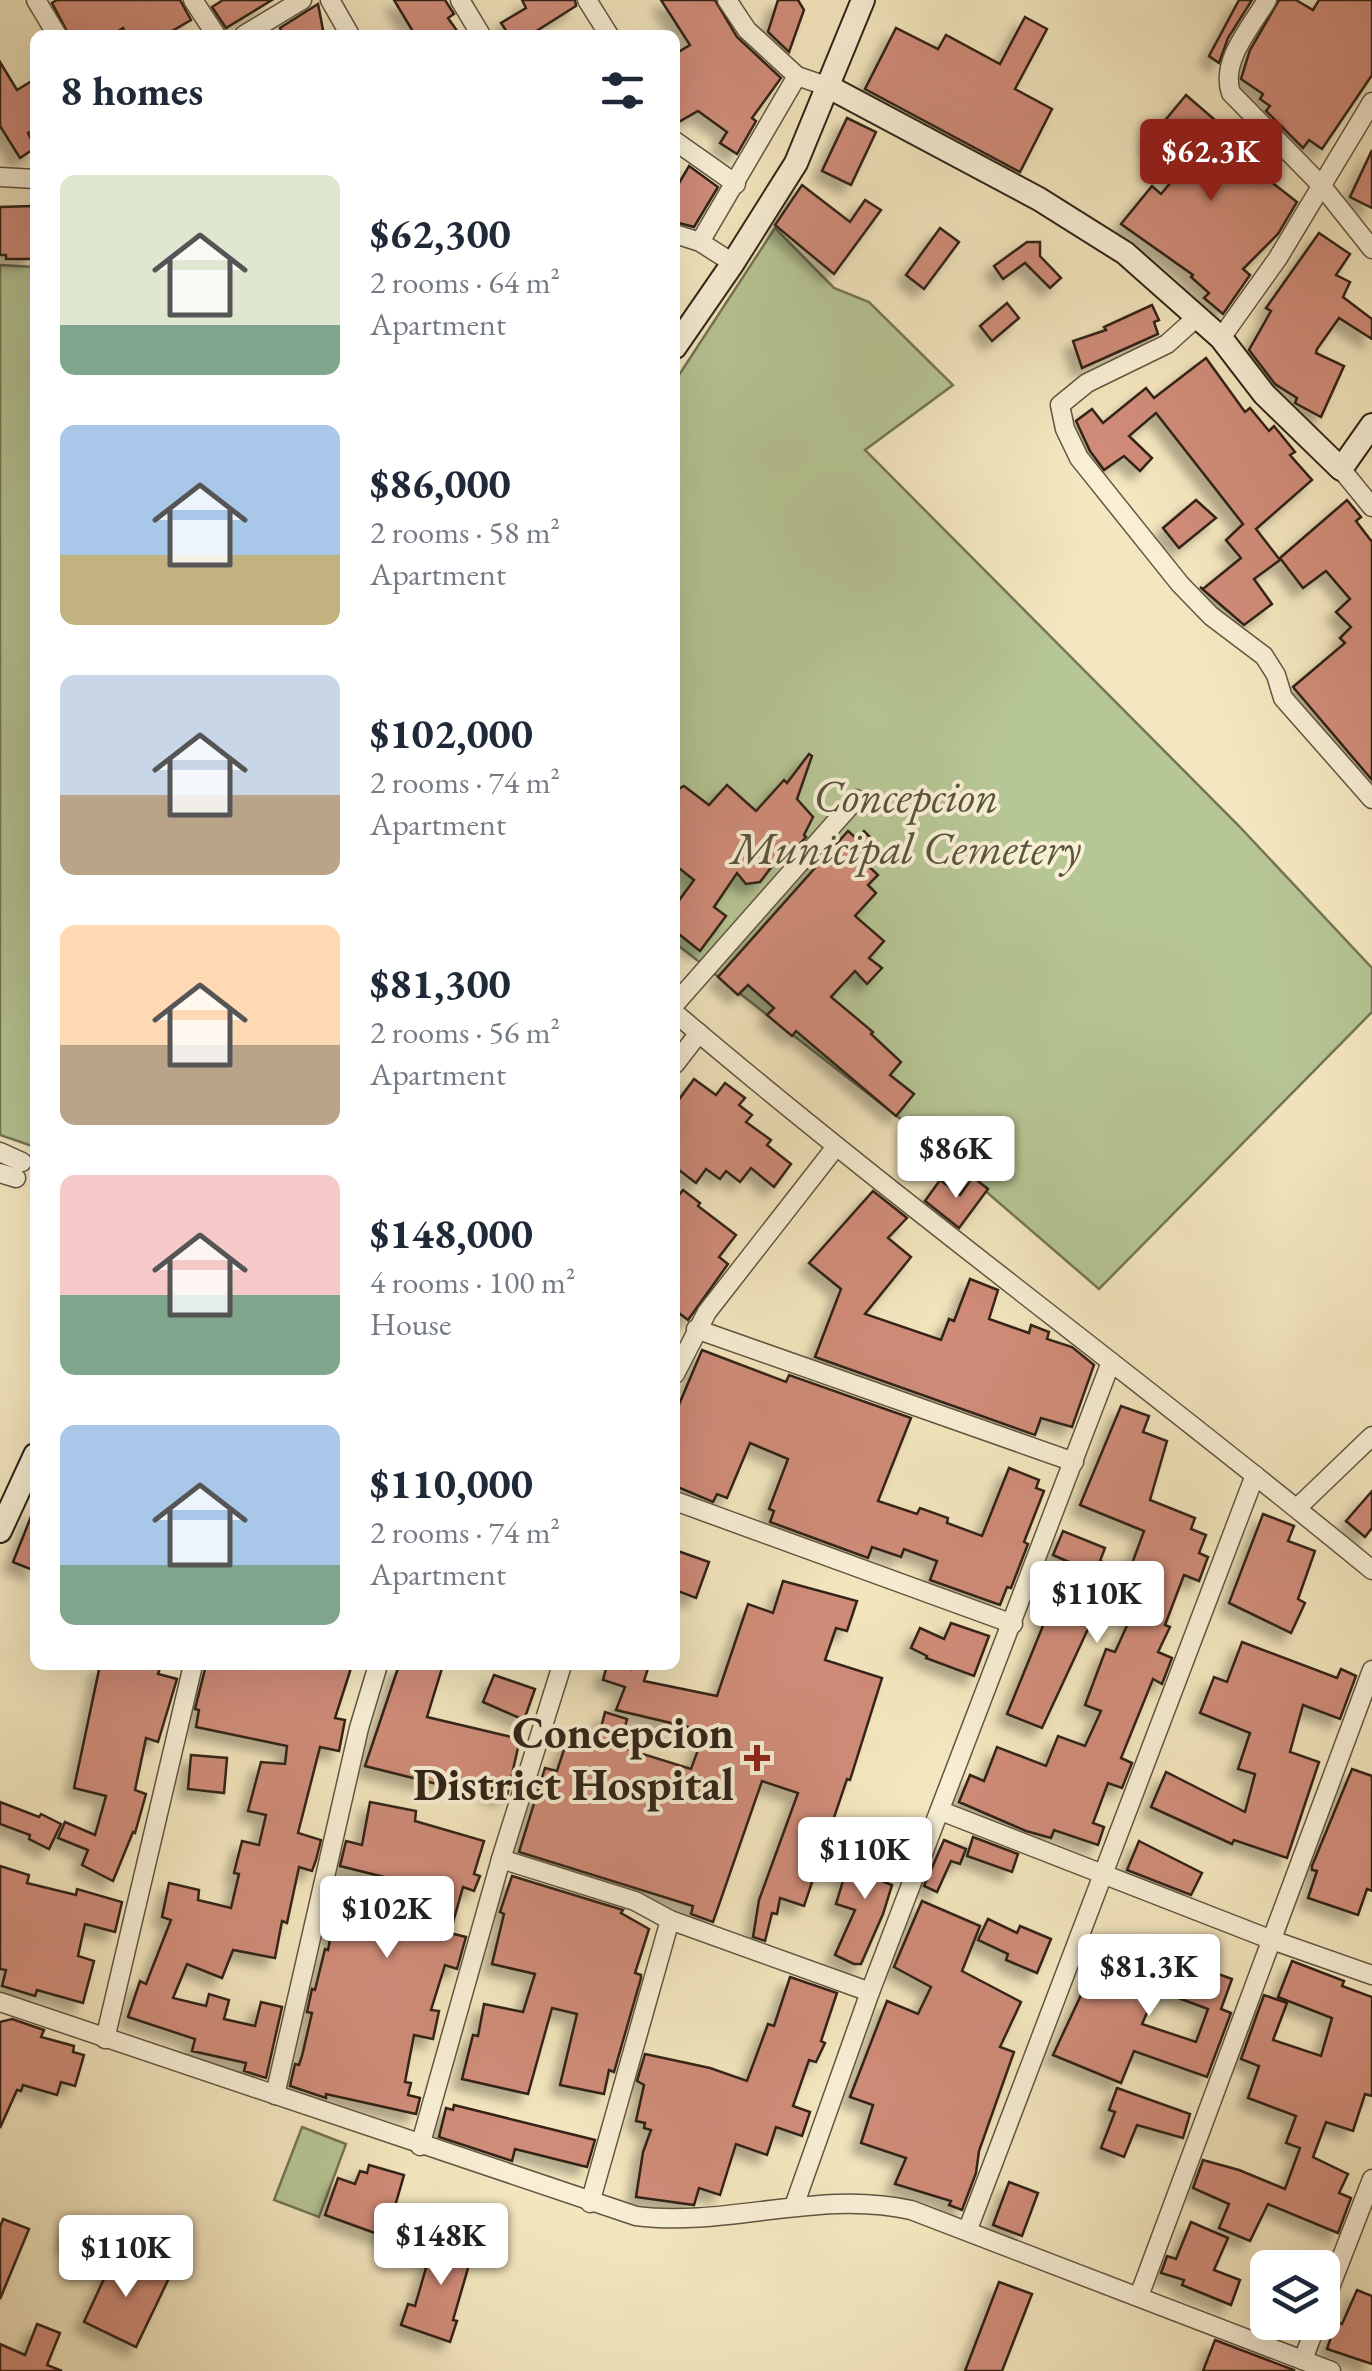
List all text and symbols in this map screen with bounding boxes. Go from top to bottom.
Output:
text: 8 homes [60,63,203,118]
icon: filters [595,63,650,118]
pin: $62.3K [1130,119,1292,204]
text: $62.3K [1162,130,1260,172]
text: $62,300 [370,206,511,261]
icon: home [140,215,260,335]
text: 2 rooms · 64 m² [370,261,560,303]
text: Apartment [370,303,506,345]
text: $86,000 [370,456,511,511]
icon: home [140,465,260,585]
text: 2 rooms · 58 m² [370,511,560,553]
text: Apartment [370,553,506,595]
text: $102,000 [370,706,533,761]
icon: home [140,715,260,835]
text: 2 rooms · 74 m² [370,761,560,803]
park label: Concepcion Municipal Cemetery [728,767,1081,877]
text: Apartment [370,803,506,845]
text: $81,300 [370,956,511,1011]
icon: home [140,965,260,1085]
text: 2 rooms · 56 m² [370,1011,560,1053]
text: Apartment [370,1053,506,1095]
pin: $86K [897,1116,1015,1201]
text: $86K [919,1127,993,1169]
text: $148,000 [370,1206,533,1261]
icon: home [140,1215,260,1335]
text: 4 rooms · 100 m² [370,1261,576,1303]
text: House [370,1303,451,1345]
text: $110,000 [370,1456,533,1511]
icon: home [140,1465,260,1585]
text: 2 rooms · 74 m² [370,1511,560,1553]
text: Apartment [370,1553,506,1595]
pin: $110K [1027,1561,1167,1646]
text: $110K [1052,1572,1142,1614]
place label: Concepcion District Hospital [413,1703,734,1813]
marker: Concepcion District Hospital [744,1745,770,1771]
pin: $110K [795,1817,935,1902]
text: $110K [820,1828,910,1870]
pin: $102K [317,1876,457,1961]
text: $102K [342,1887,432,1929]
pin: $81.3K [1068,1934,1230,2019]
text: $81.3K [1100,1945,1198,1987]
pin: $148K [371,2203,511,2288]
text: $148K [396,2214,486,2256]
pin: $110K [56,2215,196,2300]
text: $110K [81,2226,171,2268]
map controls [1250,2250,1340,2340]
button: layers [1250,2250,1340,2340]

